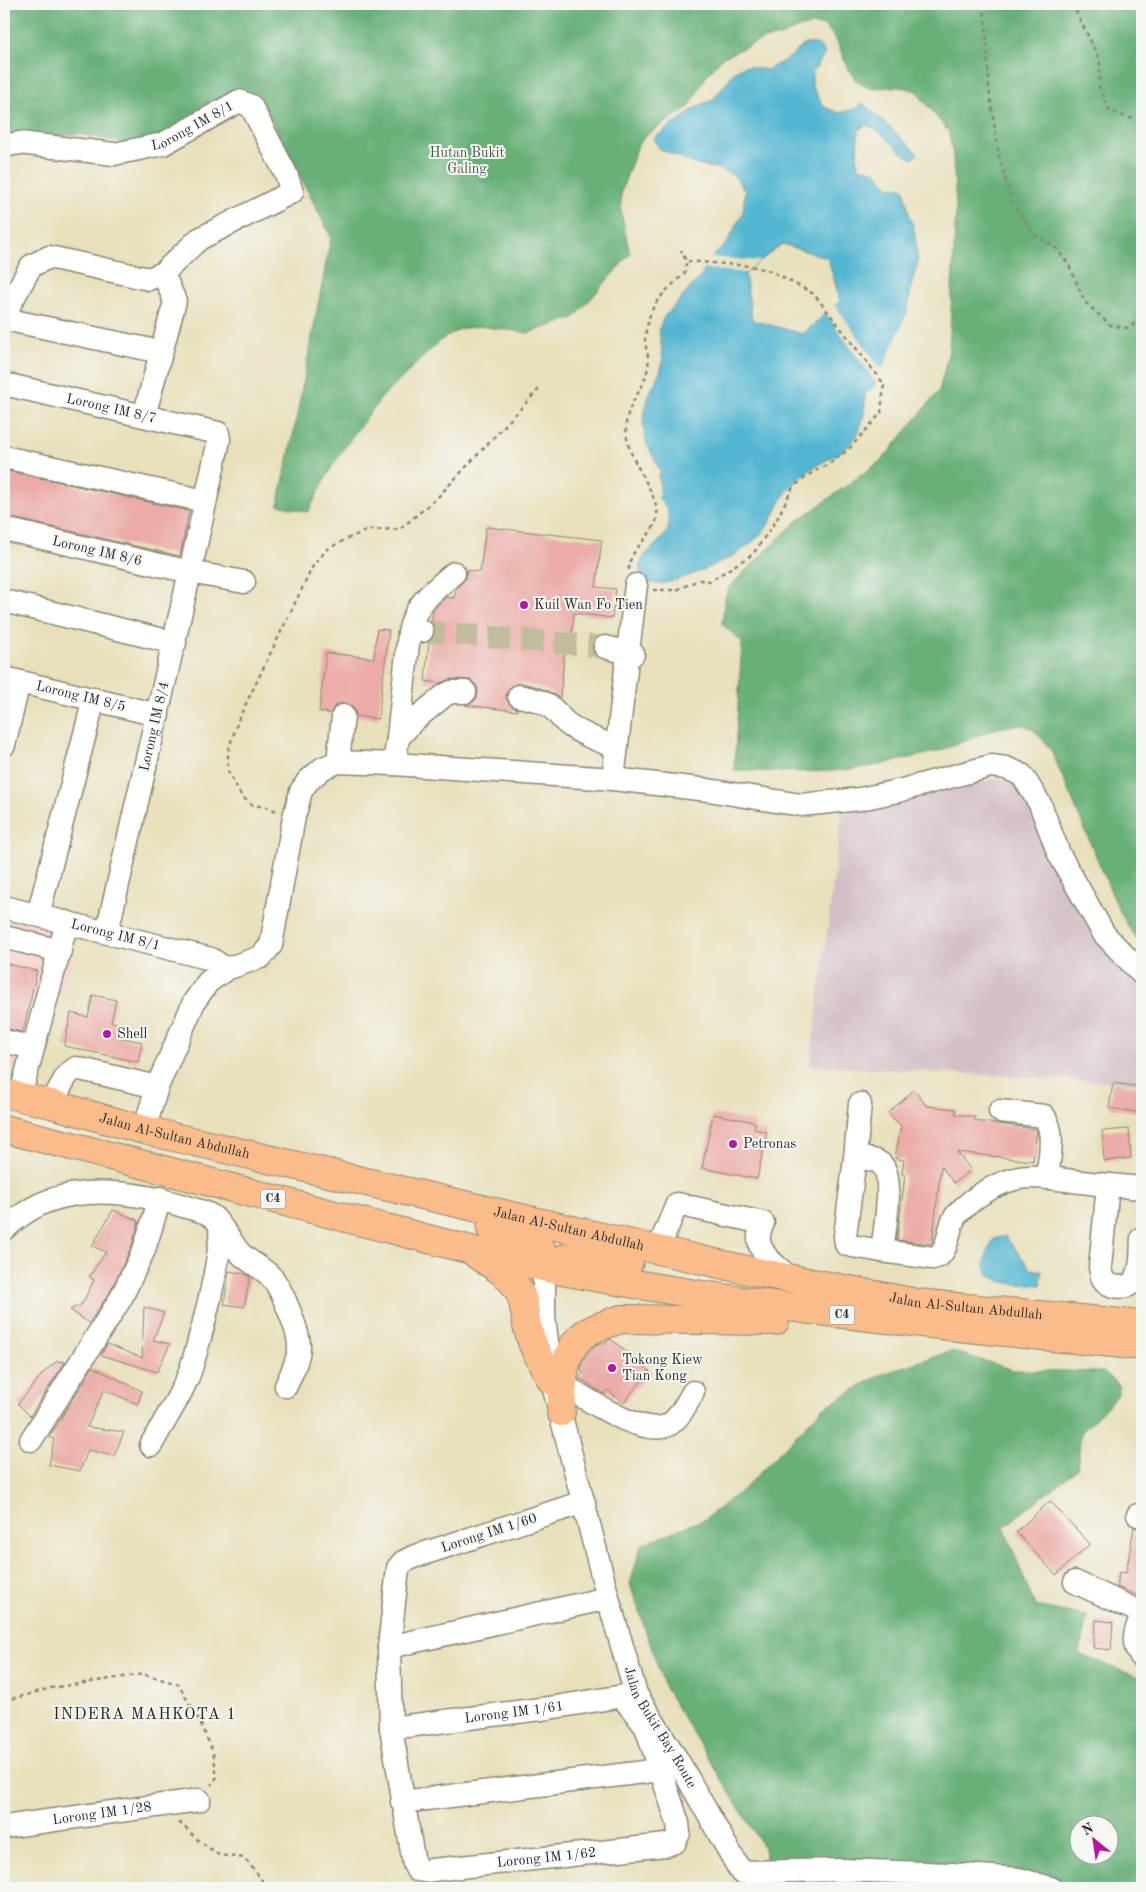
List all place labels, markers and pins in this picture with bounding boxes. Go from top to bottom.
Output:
place label: Kuil Wan Fo Tien [534,598,643,612]
marker: Kuil Wan Fo Tien [518,599,530,611]
place label: Shell [117,1027,148,1041]
marker: Shell [101,1028,113,1040]
place label: Petronas [743,1137,796,1151]
marker: Petronas [727,1138,739,1150]
place label: Tokong Kiew Tian Kong [622,1353,703,1383]
marker: Tokong Kiew Tian Kong [606,1362,618,1374]

